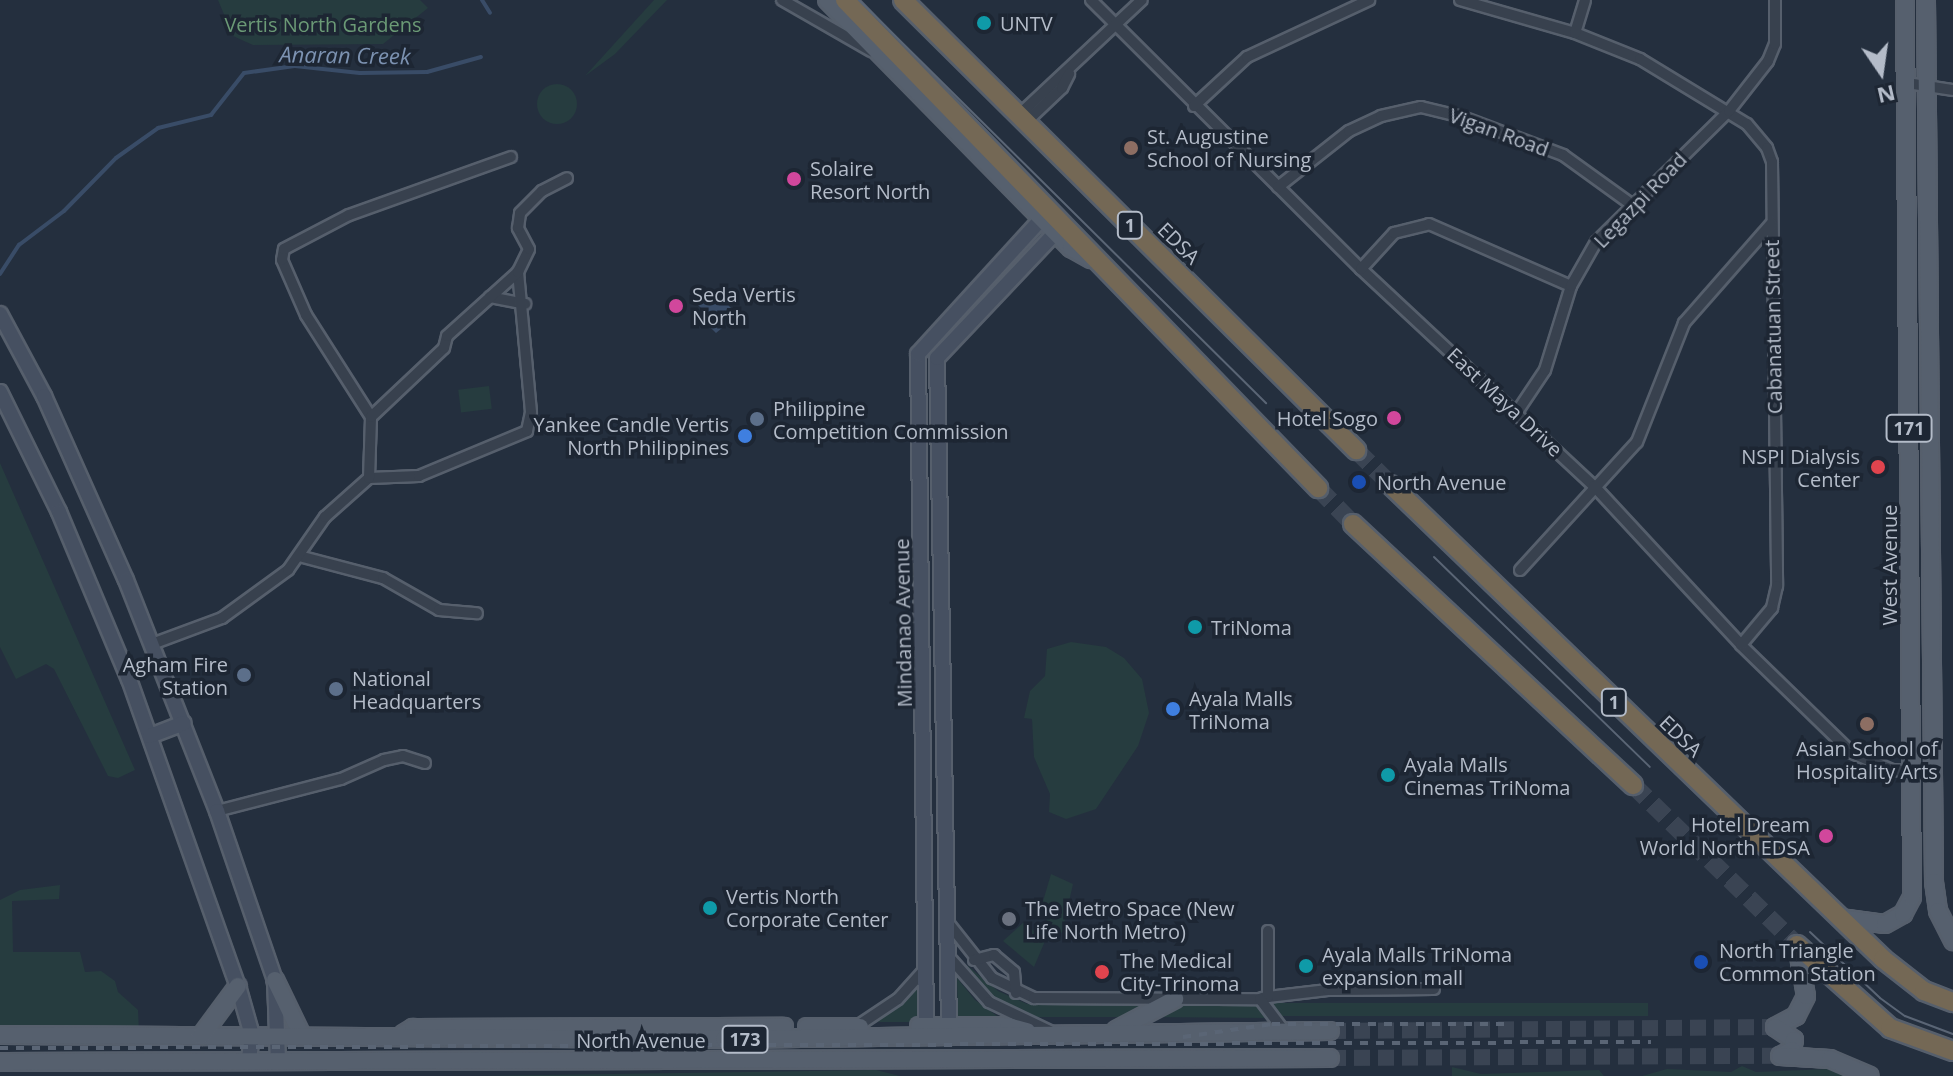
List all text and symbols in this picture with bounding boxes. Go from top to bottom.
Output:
place label: UNTV [1000,11,1053,35]
park label: Vertis North Gardens [224,12,422,36]
marker: UNTV [975,14,993,32]
north arrow [1841,32,1921,112]
water label: Anaran Creek [279,41,411,69]
text: N [1874,79,1898,112]
street label: Vigan Road [1446,103,1552,161]
place label: St. Augustine School of Nursing [1147,124,1311,171]
marker: St. Augustine School of Nursing [1122,139,1140,157]
street label: Legazpi Road [1589,147,1691,253]
place label: Solaire Resort North [810,156,930,203]
marker: Solaire Resort North [785,170,803,188]
road number: 1 [1116,211,1144,239]
street label: EDSA [1153,217,1205,269]
street label: Cabanatuan Street [1759,240,1787,414]
place label: Seda Vertis North [692,282,796,329]
marker: Seda Vertis North [667,297,685,315]
street label: East Maya Drive [1443,343,1567,461]
place label: Philippine Competition Commission [773,396,1009,443]
place label: Hotel Sogo [1277,406,1378,430]
marker: Hotel Sogo [1385,409,1403,427]
marker: Philippine Competition Commission [748,410,766,428]
place label: Yankee Candle Vertis North Philippines [534,412,729,459]
road number: 171 [1885,414,1933,442]
marker: Yankee Candle Vertis North Philippines [736,427,754,445]
place label: NSPI Dialysis Center [1741,444,1860,491]
marker: NSPI Dialysis Center [1867,456,1889,478]
place label: North Avenue [1377,470,1506,494]
marker: North Avenue [1348,471,1370,493]
street label: West Avenue [1877,504,1901,626]
street label: Mindanao Avenue [890,538,916,708]
place label: TriNoma [1211,615,1292,639]
marker: TriNoma [1186,618,1204,636]
place label: Agham Fire Station [123,652,228,699]
marker: Agham Fire Station [235,666,253,684]
place label: National Headquarters [352,666,481,713]
marker: National Headquarters [327,680,345,698]
place label: Ayala Malls TriNoma [1189,686,1293,733]
road number: 1 [1600,688,1628,716]
marker: Ayala Malls TriNoma [1164,700,1182,718]
street label: EDSA [1655,710,1707,762]
marker: Asian School of Hospitality Arts [1858,715,1876,733]
place label: Asian School of Hospitality Arts [1796,736,1938,783]
place label: Ayala Malls Cinemas TriNoma [1404,752,1570,799]
marker: Ayala Malls Cinemas TriNoma [1379,766,1397,784]
place label: Hotel Dream World North EDSA [1640,812,1810,859]
marker: Hotel Dream World North EDSA [1817,827,1835,845]
place label: Vertis North Corporate Center [726,884,889,931]
place label: The Metro Space (New Life North Metro) [1025,896,1234,943]
marker: Vertis North Corporate Center [701,899,719,917]
marker: The Metro Space (New Life North Metro) [1000,910,1018,928]
place label: North Triangle Common Station [1719,938,1876,985]
place label: Ayala Malls TriNoma expansion mall [1322,942,1512,989]
place label: The Medical City-Trinoma [1120,948,1239,995]
marker: North Triangle Common Station [1690,951,1712,973]
marker: Ayala Malls TriNoma expansion mall [1297,957,1315,975]
marker: The Medical City-Trinoma [1091,961,1113,983]
road number: 173 [721,1025,769,1053]
street label: North Avenue [576,1028,706,1052]

